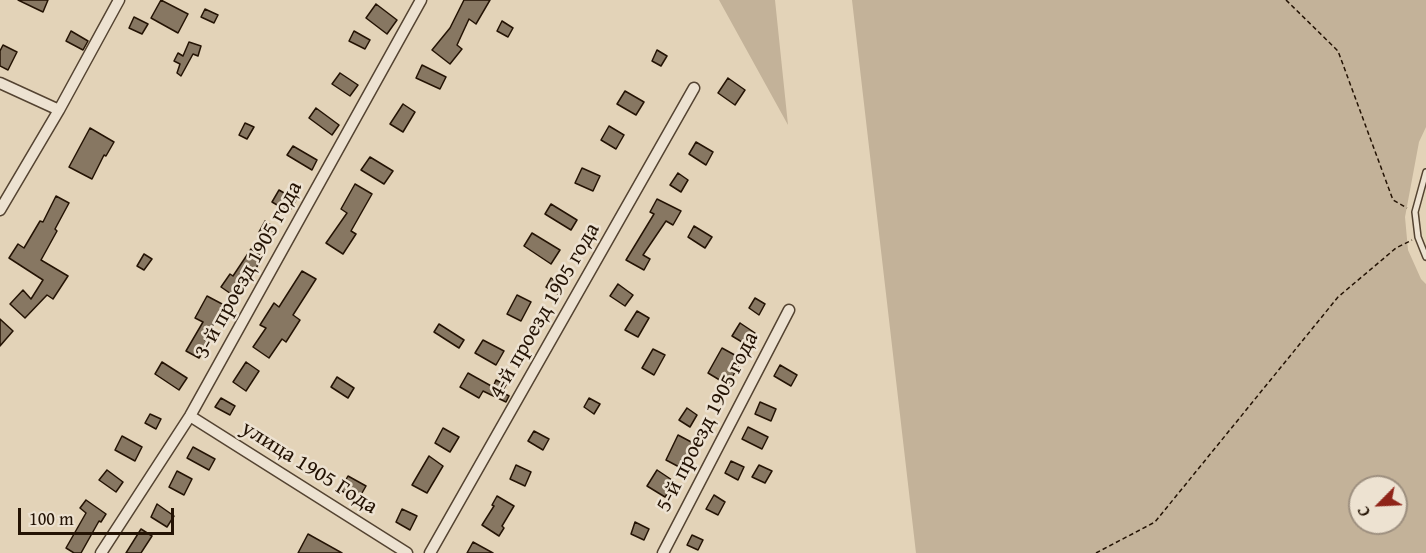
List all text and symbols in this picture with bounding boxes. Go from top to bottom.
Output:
street label: 3-й проезд 1905 года [189,177,309,363]
street label: 4-й проезд 1905 года [484,218,606,404]
street label: 5-й проезд 1905 года [651,328,765,516]
street label: улица 1905 Года [236,416,382,520]
north arrow [1348,475,1408,535]
scale bar [21,496,177,534]
text: С [1351,503,1376,521]
text: 100 m [29,505,74,532]

